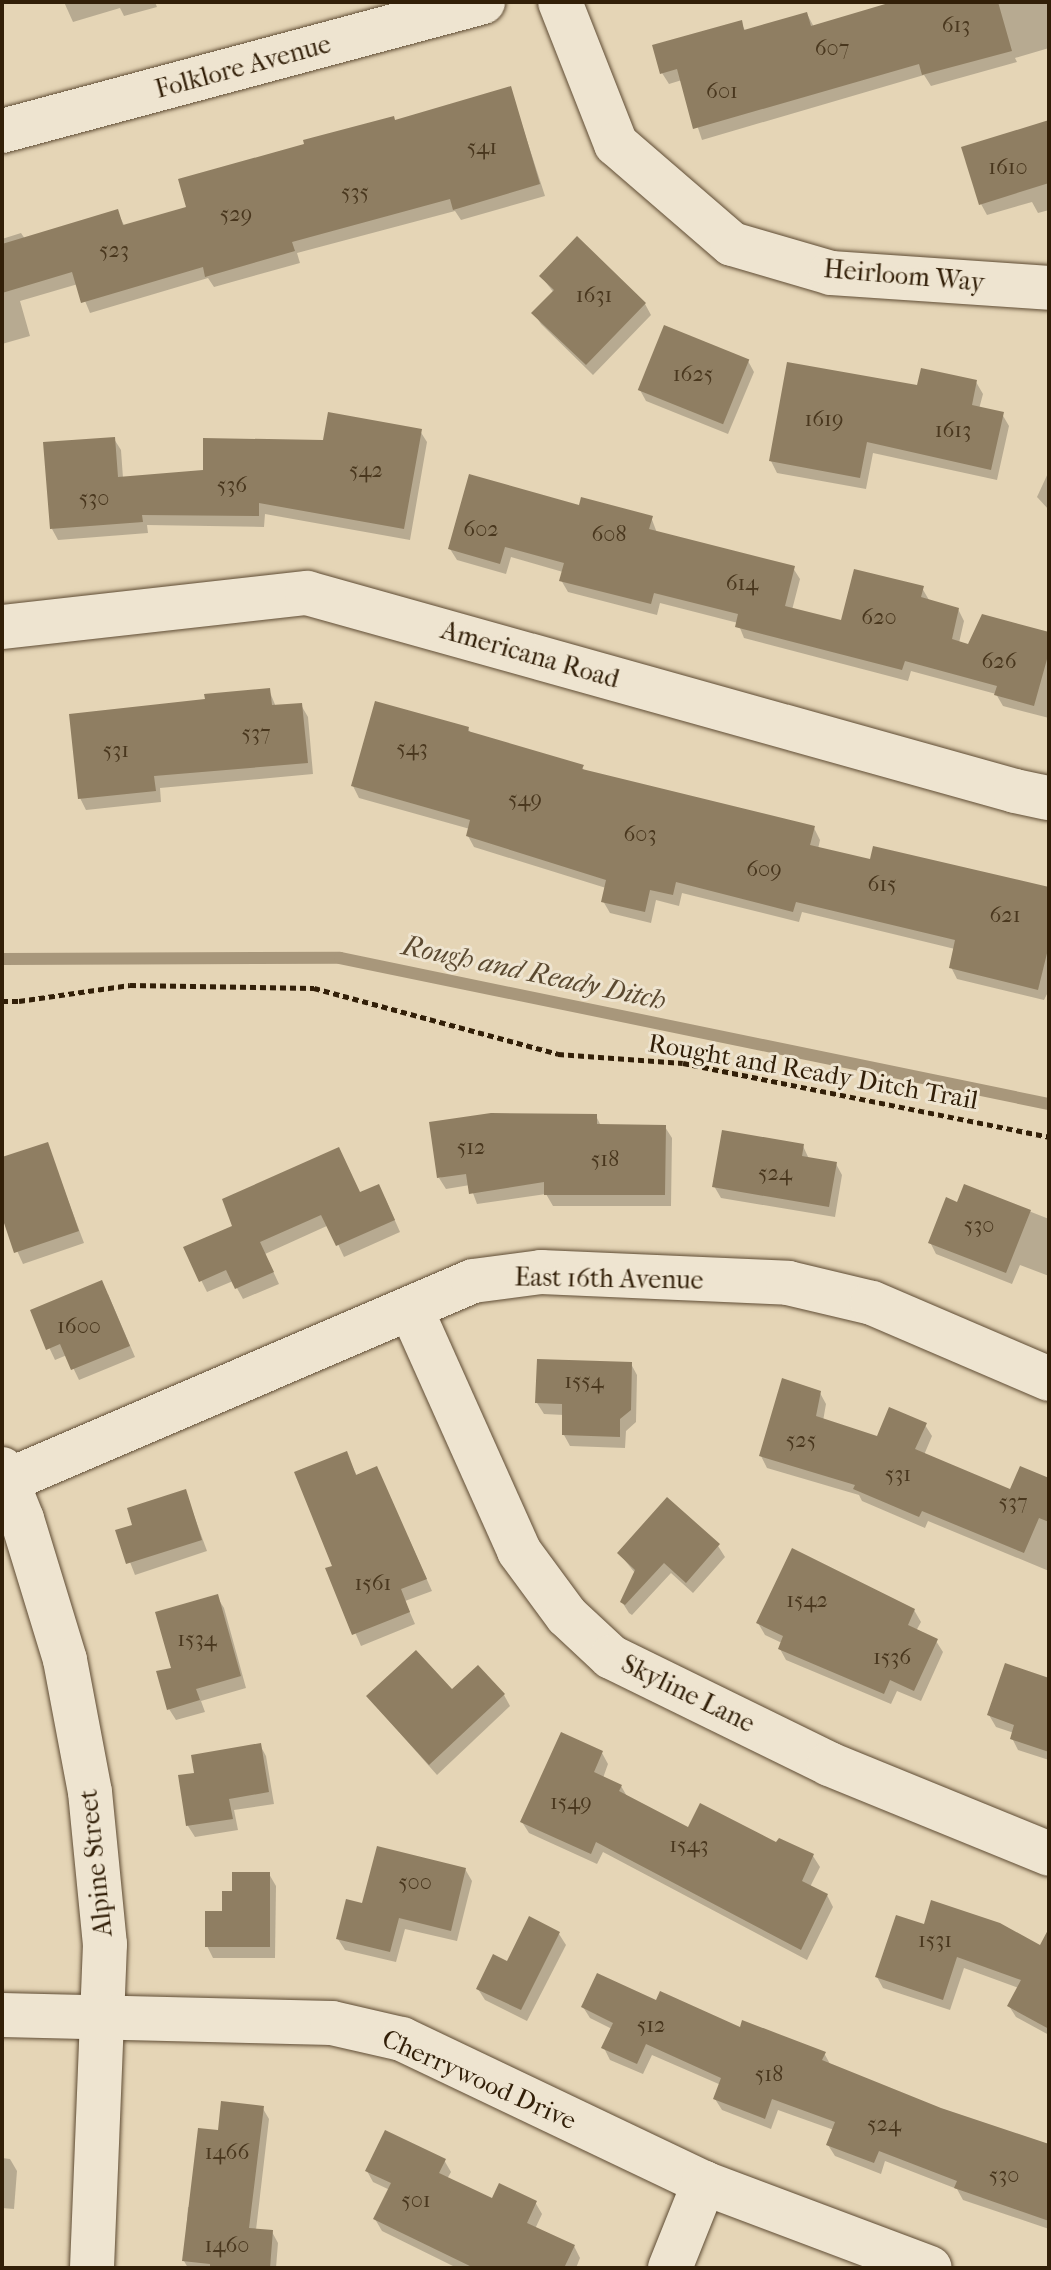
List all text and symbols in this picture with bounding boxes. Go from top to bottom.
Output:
house number: 613 [942,13,970,39]
street label: Folklore Avenue [152,29,334,105]
house number: 607 [815,36,849,62]
house number: 601 [706,79,738,105]
house number: 541 [467,135,497,161]
house number: 1610 [988,155,1028,181]
house number: 535 [341,180,369,206]
house number: 529 [220,202,252,228]
house number: 523 [99,238,129,264]
street label: Heirloom Way [822,253,986,299]
house number: 1631 [576,283,612,309]
house number: 1625 [673,362,713,388]
house number: 1619 [805,407,843,433]
house number: 1613 [935,418,971,444]
house number: 542 [349,458,383,484]
house number: 536 [217,473,247,499]
house number: 530 [79,486,109,512]
house number: 602 [463,517,499,543]
house number: 608 [591,522,627,548]
house number: 614 [726,571,758,597]
house number: 620 [861,605,897,631]
street label: Americana Road [437,615,623,695]
house number: 626 [981,649,1017,675]
house number: 537 [241,721,271,747]
house number: 543 [396,736,428,762]
house number: 531 [103,738,129,764]
house number: 549 [508,787,542,813]
house number: 603 [623,822,657,848]
house number: 609 [746,857,782,883]
house number: 615 [867,872,897,898]
house number: 621 [989,903,1021,929]
water label: Rough and Ready Ditch [399,929,669,1017]
street label: Rought and Ready Ditch Trail [646,1028,980,1116]
house number: 512 [457,1135,485,1161]
house number: 518 [591,1147,619,1173]
house number: 524 [758,1161,792,1187]
house number: 530 [964,1213,994,1239]
street label: East 16th Avenue [514,1262,704,1296]
house number: 1600 [57,1314,101,1340]
house number: 1554 [564,1369,604,1395]
house number: 525 [786,1428,816,1454]
house number: 531 [885,1462,911,1488]
house number: 537 [998,1490,1028,1516]
house number: 1561 [355,1571,391,1597]
house number: 1542 [786,1588,828,1614]
house number: 1534 [177,1627,217,1653]
house number: 1536 [873,1645,911,1671]
street label: Skyline Lane [616,1648,760,1740]
street label: Alpine Street [73,1788,119,1938]
house number: 1549 [550,1790,592,1816]
house number: 1543 [669,1833,709,1859]
house number: 500 [398,1870,432,1896]
house number: 1531 [918,1928,952,1954]
house number: 512 [637,2013,665,2039]
street label: Cherrywood Drive [377,2023,581,2137]
house number: 518 [755,2062,783,2088]
house number: 524 [867,2112,901,2138]
house number: 1466 [205,2140,249,2166]
house number: 530 [989,2163,1019,2189]
house number: 501 [401,2188,431,2214]
house number: 1460 [205,2233,249,2259]

